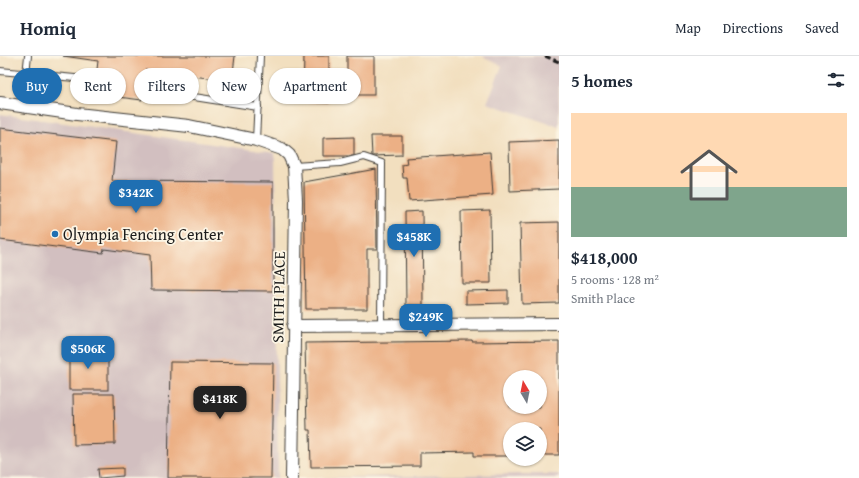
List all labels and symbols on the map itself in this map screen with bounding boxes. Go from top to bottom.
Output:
pin: $342K [108,180,164,214]
place label: Olympia Fencing Center [63,222,224,246]
pin: $458K [386,224,442,258]
marker: Olympia Fencing Center [50,229,60,239]
street label: SMITH PLACE [265,251,291,343]
pin: $249K [398,304,454,338]
pin: $506K [60,336,116,370]
north arrow [503,370,547,414]
pin: $418K [192,386,248,420]

